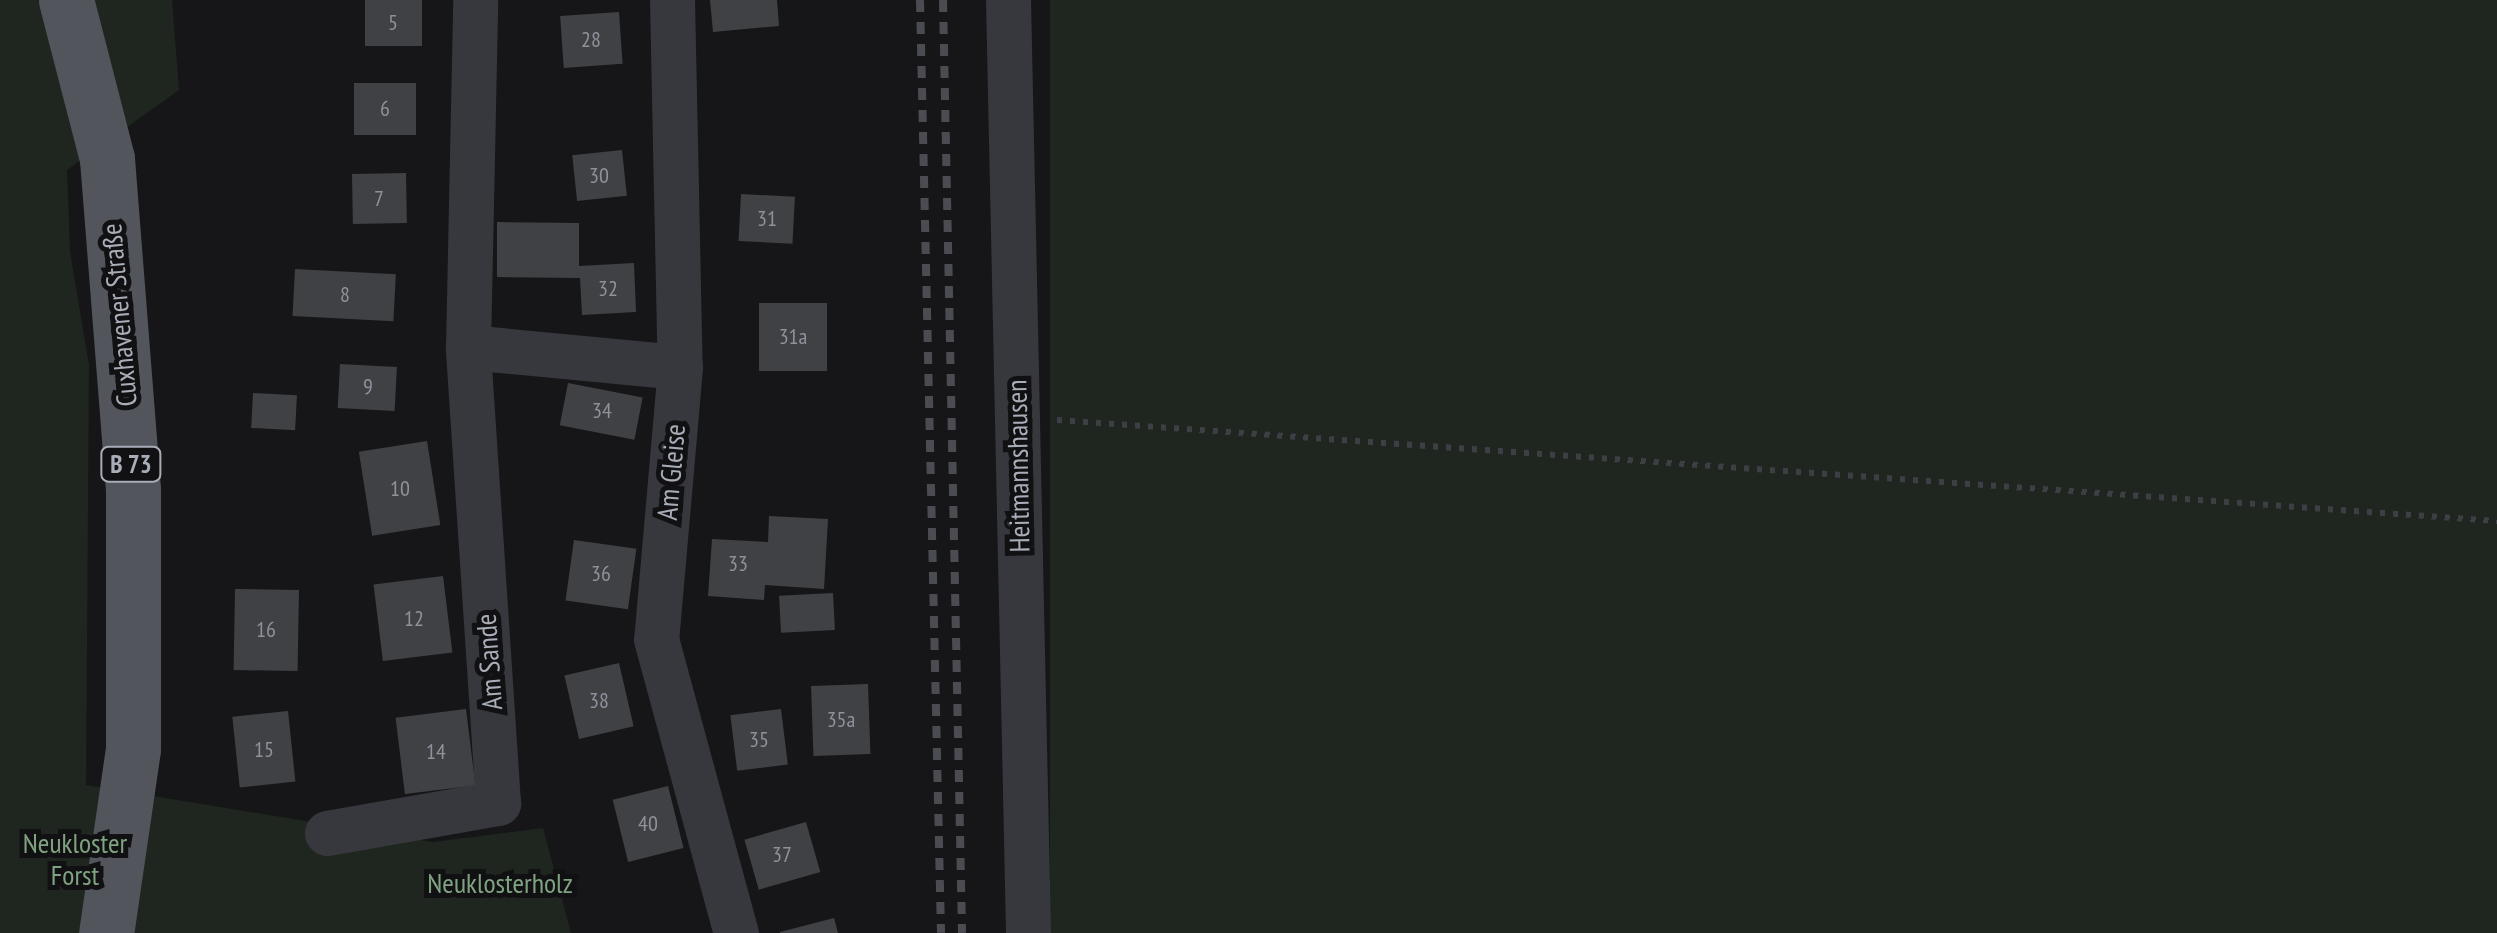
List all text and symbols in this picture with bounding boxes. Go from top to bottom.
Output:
house number: 5 [388,10,398,36]
house number: 28 [581,27,601,53]
house number: 6 [380,96,390,122]
house number: 30 [589,163,609,189]
house number: 7 [374,186,384,212]
house number: 31 [757,206,777,232]
street label: Cuxhavener Straße [94,222,144,408]
house number: 32 [598,276,618,302]
house number: 8 [340,282,350,308]
house number: 31a [779,324,807,350]
house number: 9 [363,374,373,400]
street label: Heitmannshausen [1000,379,1036,553]
house number: 34 [592,398,612,424]
street label: Am Gleise [650,423,692,521]
road number: B 73 [98,444,164,484]
house number: 10 [390,476,410,502]
house number: 33 [728,551,748,577]
house number: 36 [591,561,611,587]
house number: 12 [404,606,424,632]
street label: Am Sande [469,613,509,711]
house number: 16 [256,617,276,643]
house number: 38 [589,688,609,714]
house number: 35a [827,707,855,733]
house number: 35 [749,727,769,753]
house number: 15 [254,737,274,763]
house number: 14 [426,739,446,765]
house number: 40 [638,811,658,837]
park label: Neukloster Forst [23,826,127,892]
house number: 37 [772,842,792,868]
park label: Neuklosterholz [427,866,573,900]

